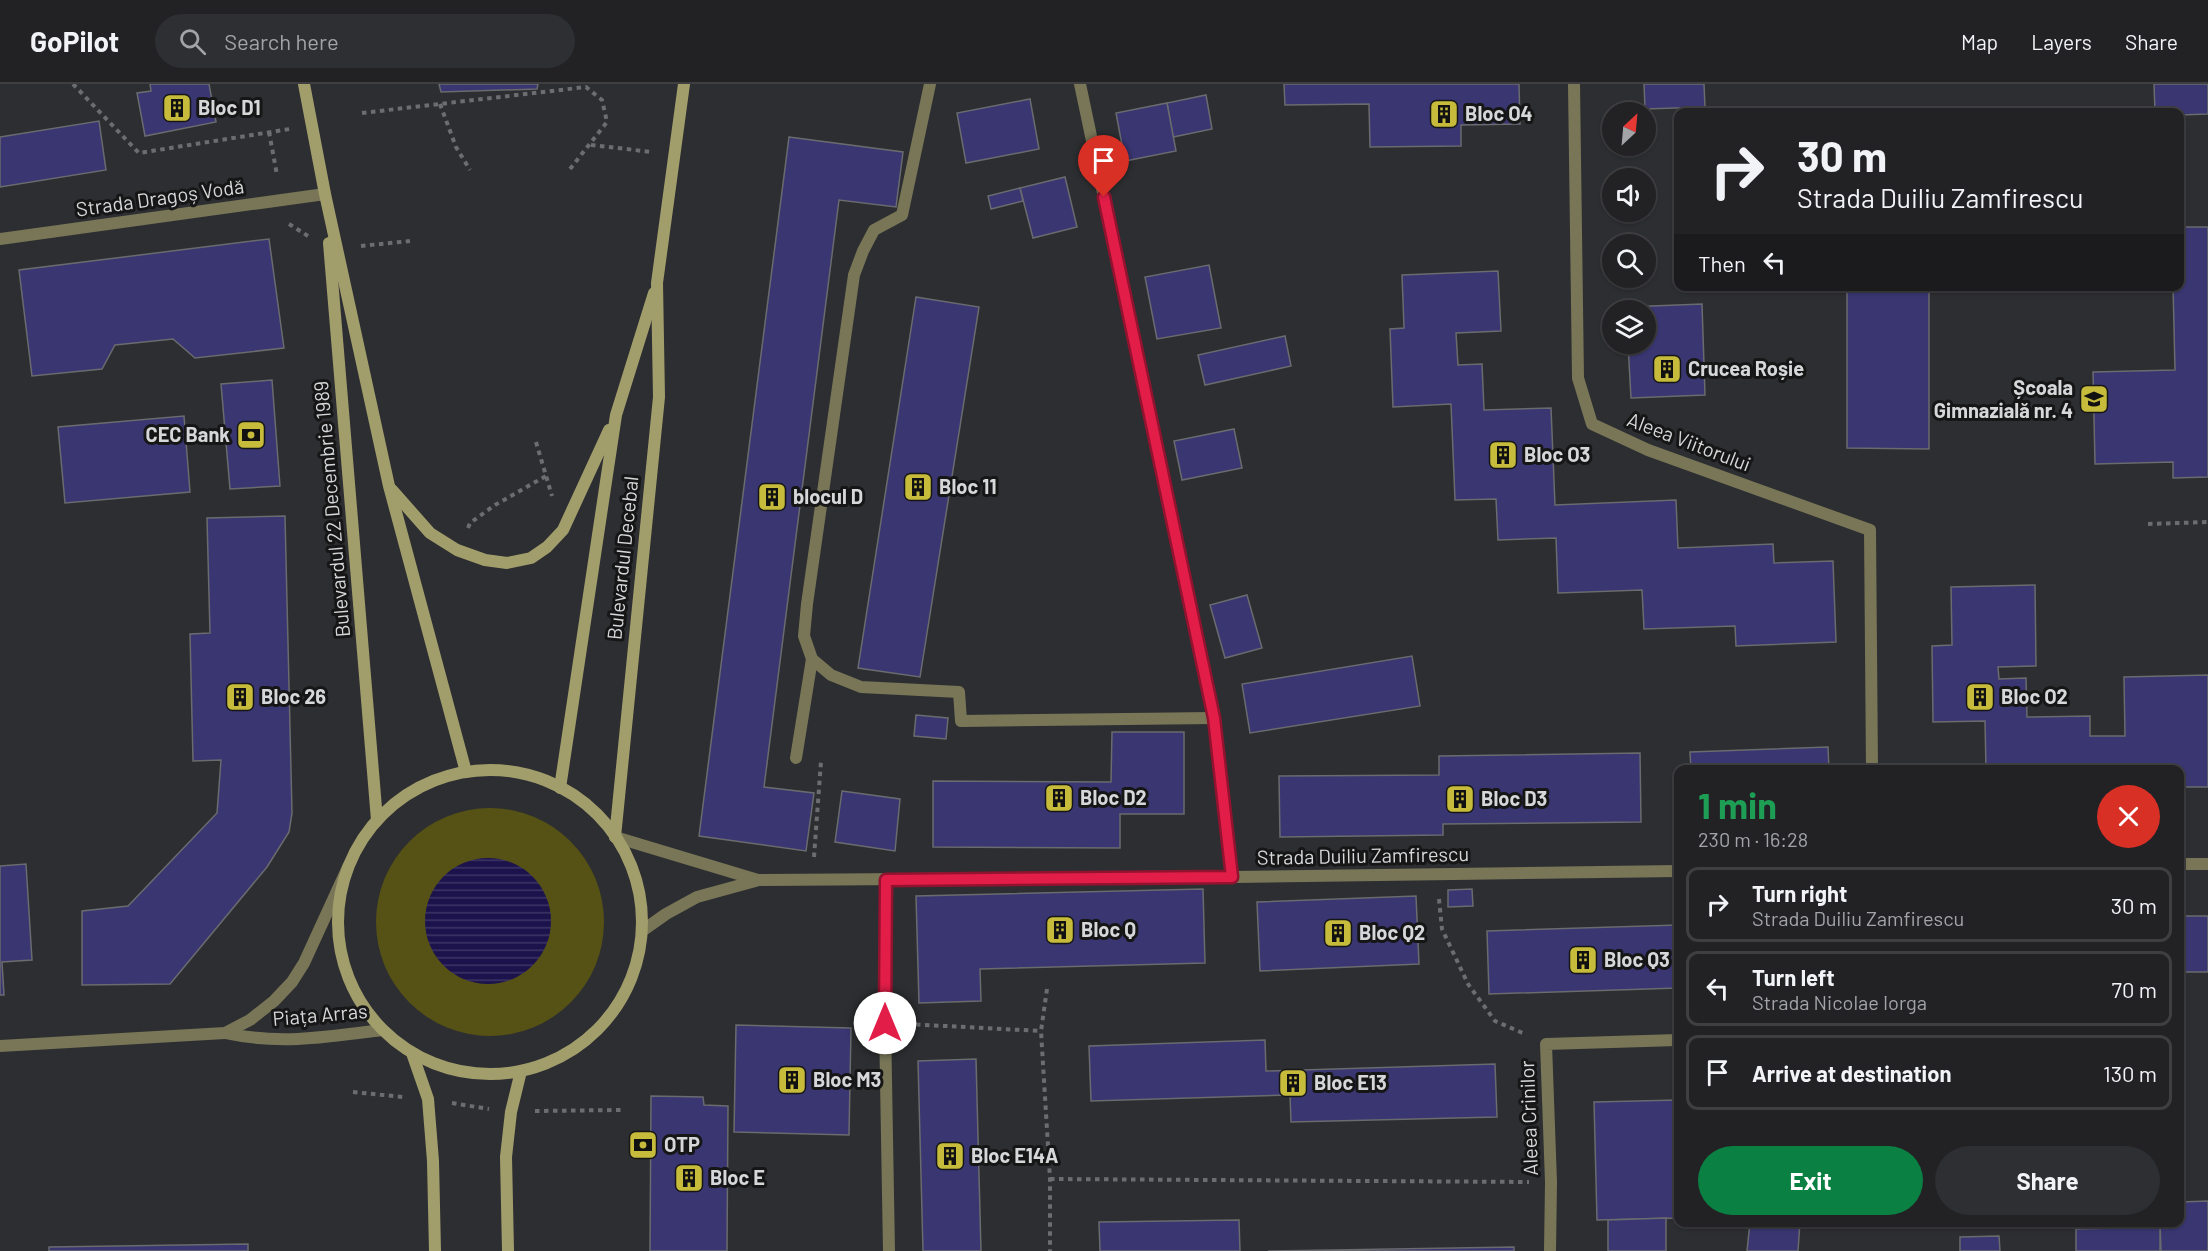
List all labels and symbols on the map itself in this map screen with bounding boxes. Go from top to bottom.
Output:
building icon: Bloc D1 [161,92,193,124]
place label: Bloc D1 [198,95,261,119]
building icon: Bloc O4 [1428,98,1460,130]
place label: Bloc O4 [1465,101,1533,125]
north arrow [1602,102,1656,156]
pin [1078,135,1129,197]
street label: Strada Dragoș Vodă [74,173,245,221]
building icon: Crucea Roșie [1651,353,1683,385]
place label: Crucea Roșie [1688,356,1804,380]
place label: Școala Gimnazială nr. 4 [1934,375,2073,422]
street label: Bulevardul 22 Decembrie 1989 [308,380,354,638]
school or university icon: Școala Gimnazială nr. 4 [2078,383,2110,415]
street label: Aleea Viitorului [1624,406,1755,476]
bank icon: CEC Bank [235,419,267,451]
place label: CEC Bank [146,422,230,446]
building icon: Bloc O3 [1487,439,1519,471]
place label: Bloc O3 [1524,442,1590,466]
building icon: Bloc 11 [902,471,934,503]
place label: Bloc 11 [939,474,996,498]
street label: Bulevardul Decebal [601,475,643,641]
building icon: blocul D [756,481,788,513]
place label: blocul D [793,484,863,508]
building icon: Bloc 26 [224,681,256,713]
building icon: Bloc O2 [1964,681,1996,713]
place label: Bloc 26 [261,684,326,708]
place label: Bloc O2 [2001,684,2068,708]
building icon: Bloc D2 [1043,782,1075,814]
building icon: Bloc D3 [1444,783,1476,815]
place label: Bloc D2 [1080,785,1147,809]
place label: Bloc D3 [1481,786,1547,810]
street label: Strada Duiliu Zamfirescu [1257,841,1469,869]
building icon: Bloc Q [1044,914,1076,946]
place label: Bloc Q [1081,917,1136,941]
building icon: Bloc Q2 [1322,917,1354,949]
place label: Bloc Q2 [1359,920,1425,944]
building icon: Bloc Q3 [1567,944,1599,976]
place label: Bloc Q3 [1604,947,1670,971]
position arrow [853,991,917,1055]
street label: Piața Arras [272,998,368,1030]
street label: Aleea Crinilor [1514,1060,1542,1176]
building icon: Bloc M3 [776,1064,808,1096]
place label: Bloc M3 [813,1067,881,1091]
building icon: Bloc E13 [1277,1067,1309,1099]
place label: Bloc E13 [1314,1070,1387,1094]
bank icon: OTP [627,1129,659,1161]
place label: OTP [664,1132,700,1156]
building icon: Bloc E14A [934,1140,966,1172]
place label: Bloc E14A [971,1143,1058,1167]
building icon: Bloc E [673,1162,705,1194]
place label: Bloc E [710,1165,765,1189]

